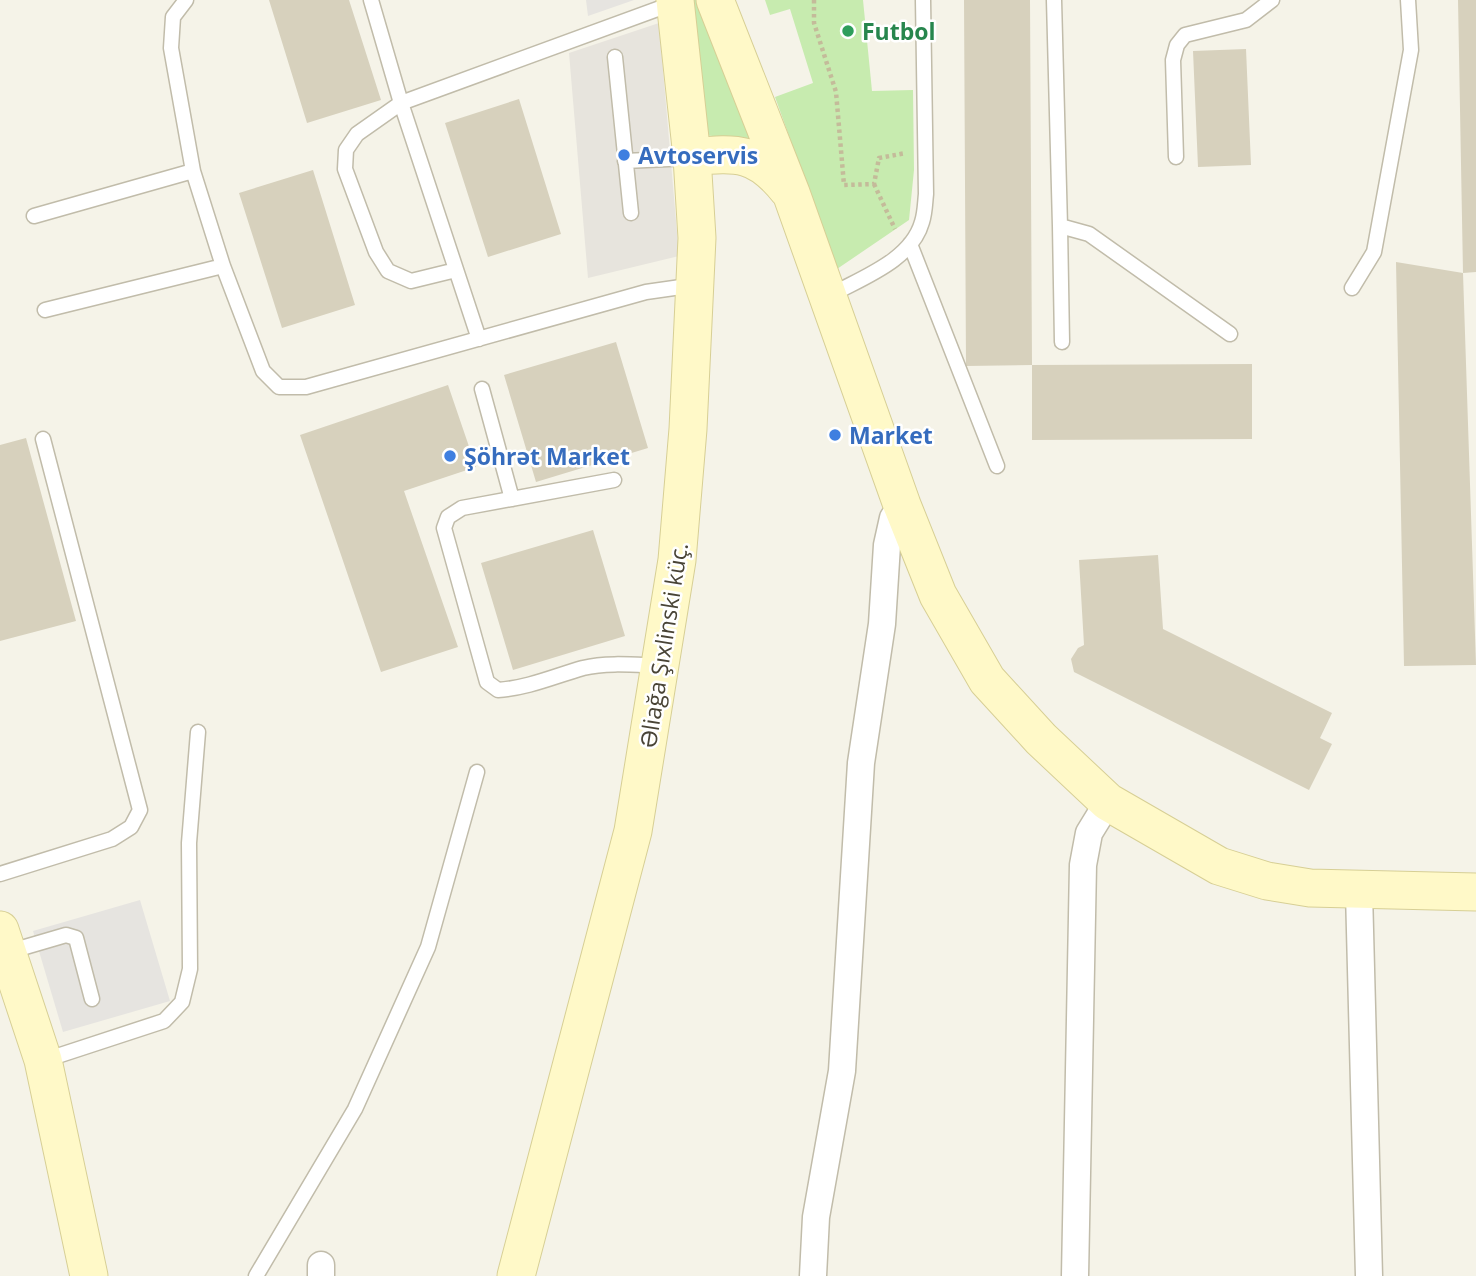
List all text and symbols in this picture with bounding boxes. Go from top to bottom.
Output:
place label: Futbol [862,15,936,47]
marker: Futbol [840,23,856,39]
place label: Avtoservis [638,139,758,171]
marker: Avtoservis [616,147,632,163]
place label: Market [849,419,933,451]
marker: Market [827,427,843,443]
place label: Şöhrət Market [464,440,630,472]
marker: Şöhrət Market [442,448,458,464]
street label: Əliağa Şıxlinski küç. [631,540,695,750]

